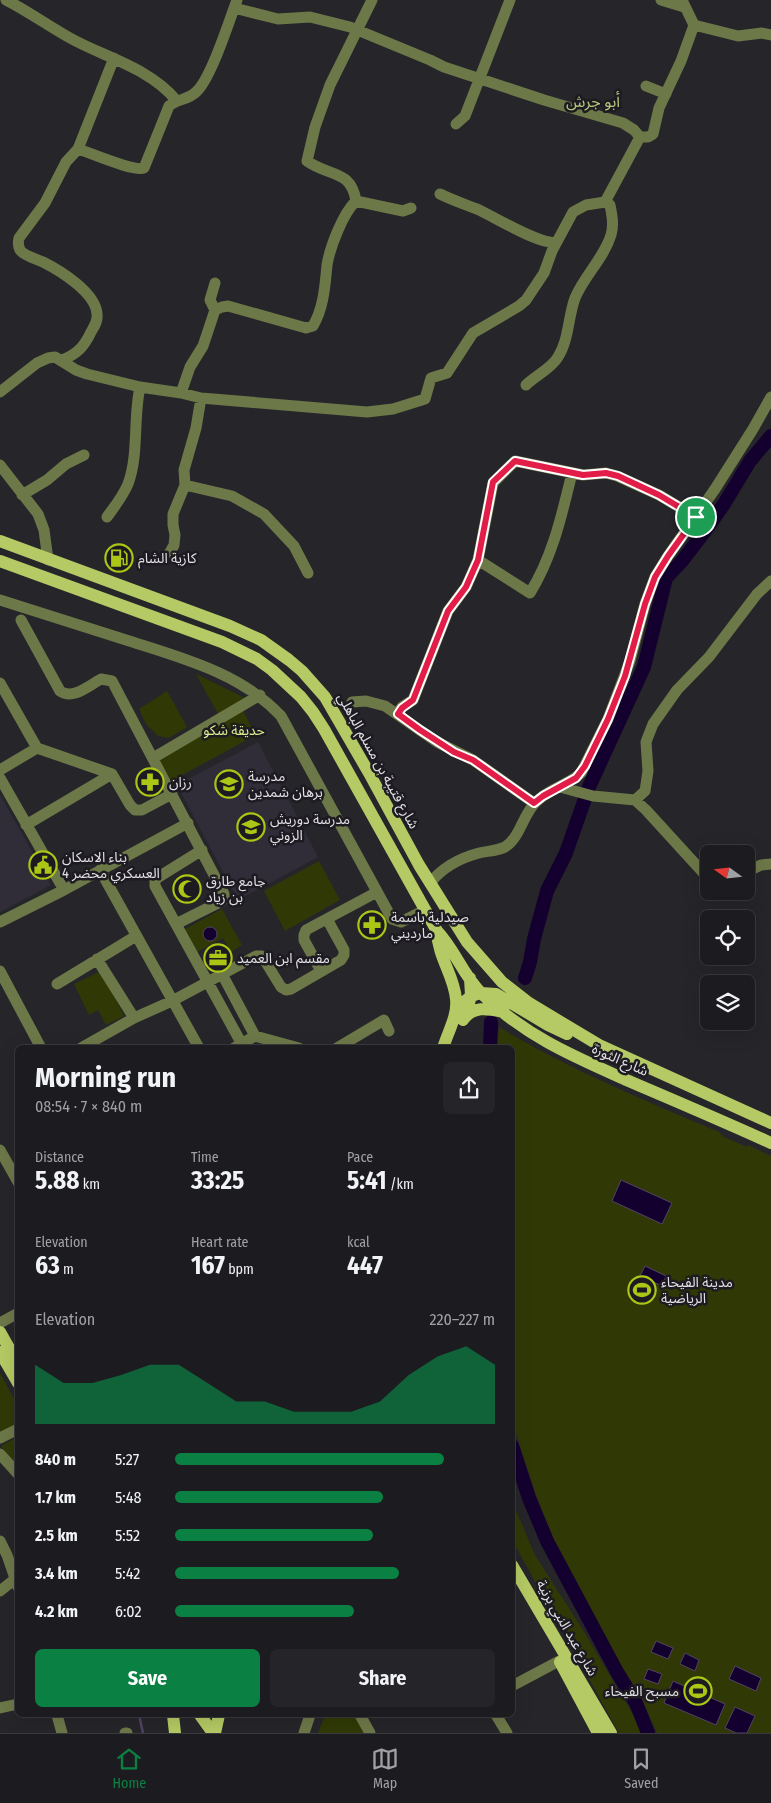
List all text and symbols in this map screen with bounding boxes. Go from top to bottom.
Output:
district label: أبو جرش [566,91,620,111]
pin [675,496,717,538]
icon: arrive [682,503,710,531]
fuel station icon: كازية الشام [104,543,134,573]
place label: كازية الشام [138,550,197,569]
street label: شارع قتيبة بن مسلم الباهلي [332,690,422,833]
park label: حديقة شكو [203,722,265,739]
pharmacy icon: رزان [135,767,165,797]
place label: مدرسة برهان شمدين [248,768,323,801]
school or university icon: مدرسة برهان شمدين [214,769,244,799]
place label: رزان [169,774,192,791]
place label: مدرسة دوريش الزوني [270,811,350,846]
school or university icon: مدرسة دوريش الزوني [236,812,266,842]
north arrow [700,845,755,900]
map controls [700,845,755,1030]
place label: بناء الاسكان العسكري محضر 4 [62,849,160,884]
public building icon: بناء الاسكان العسكري محضر 4 [28,850,58,880]
place label: جامع طارق بن زياد [206,873,266,906]
mosque icon: جامع طارق بن زياد [172,874,202,904]
place label: صيدلية باسمة مارديني [391,909,469,944]
pharmacy icon: صيدلية باسمة مارديني [357,910,387,940]
button: locate [700,910,755,965]
office icon: مقسم ابن العميد [203,943,233,973]
place label: مقسم ابن العميد [237,950,330,969]
button: layers [700,975,755,1030]
street label: شارع الثورة [588,1040,651,1082]
text: Morning run [35,1061,176,1094]
button: share [443,1062,495,1114]
text: 08:54 · 7 × 840 m [35,1097,142,1116]
text: Distance [35,1149,84,1166]
text: Time [191,1149,219,1166]
text: Pace [347,1149,373,1166]
text: 5.88 [35,1166,79,1196]
text: 33:25 [191,1166,244,1196]
text: 5:41 [347,1166,387,1196]
text: km [79,1176,100,1193]
text: /km [387,1176,414,1193]
text: Elevation [35,1234,88,1251]
text: Heart rate [191,1234,248,1251]
text: kcal [347,1234,370,1251]
text: 63 [35,1251,60,1281]
text: 167 [191,1251,225,1281]
text: 447 [347,1251,383,1281]
text: m [60,1261,74,1278]
text: bpm [225,1261,254,1278]
place label: مدينة الفيحاء الرياضية [661,1274,733,1307]
sports icon: مدينة الفيحاء الرياضية [627,1275,657,1305]
text: Elevation [35,1310,95,1329]
text: 220–227 m [429,1310,495,1329]
text: 840 m [35,1450,76,1469]
text: 5:27 [115,1450,139,1469]
text: 1.7 km [35,1488,76,1507]
text: 5:48 [115,1488,141,1507]
text: 2.5 km [35,1526,78,1545]
text: 5:52 [115,1526,140,1545]
text: 3.4 km [35,1564,78,1583]
text: 5:42 [115,1564,140,1583]
street label: شارع عبد النبي برنية [531,1577,601,1680]
text: 4.2 km [35,1602,78,1621]
text: 6:02 [115,1602,142,1621]
button: Save [35,1649,260,1707]
button: Share [270,1649,495,1707]
sports icon: مسبح الفيحاء [683,1676,713,1706]
place label: مسبح الفيحاء [605,1683,679,1702]
tab: Home [113,1745,146,1792]
tab: Map [371,1745,399,1792]
tab: Saved [624,1745,658,1792]

